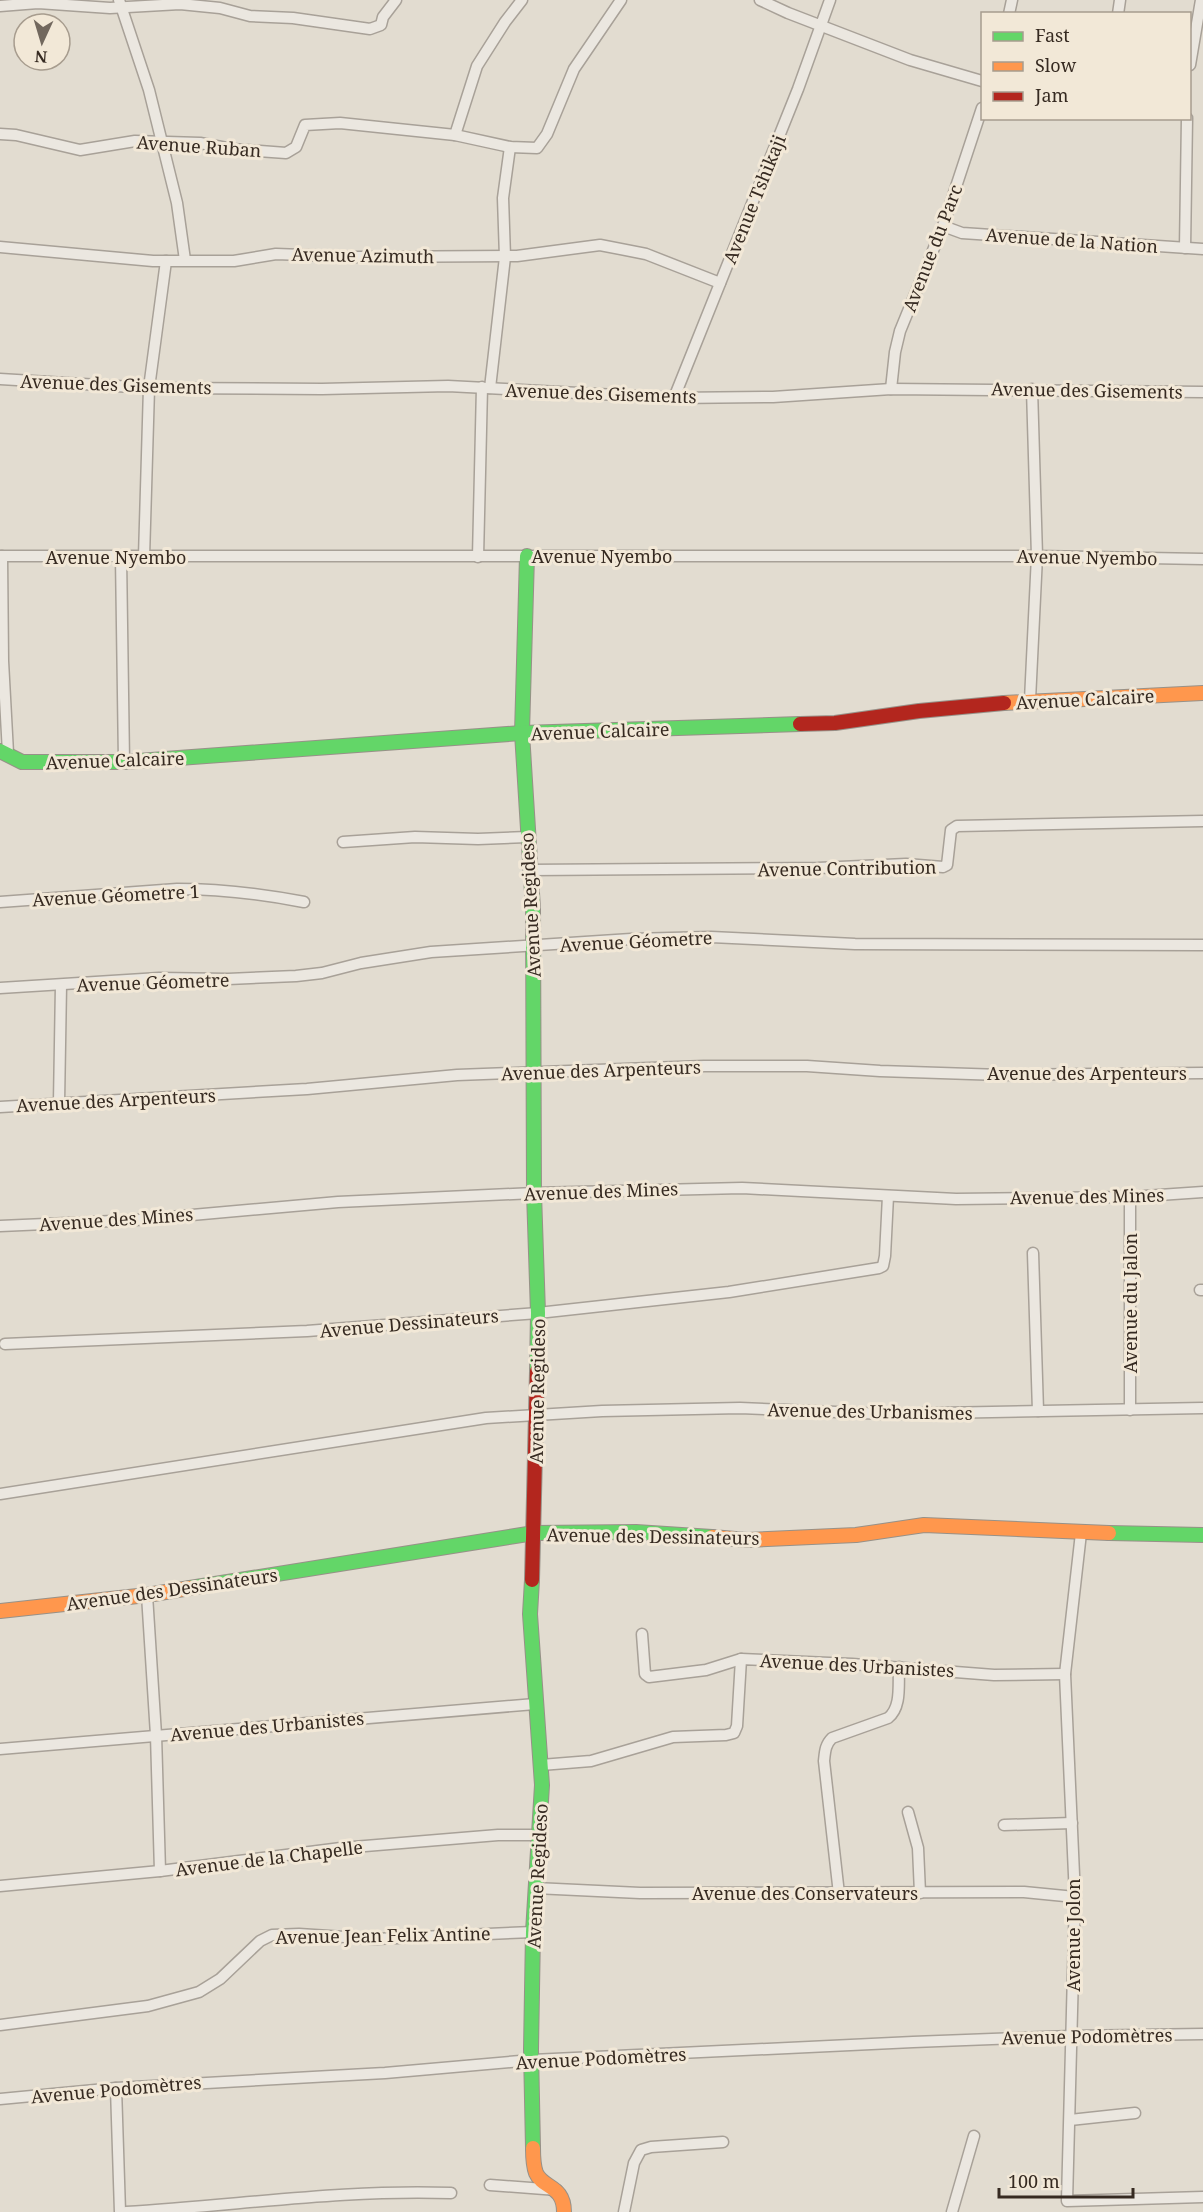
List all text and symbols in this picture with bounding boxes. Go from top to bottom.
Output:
north arrow [12,12,72,72]
legend [981,12,1191,120]
text: Fast [1035,23,1070,47]
text: N [34,46,48,68]
text: Slow [1035,53,1077,77]
text: Jam [1034,83,1069,107]
street label: Avenue Ruban [136,130,263,162]
street label: Avenue Tshikaji [717,131,791,267]
street label: Avenue du Parc [897,181,967,315]
street label: Avenue de la Nation [985,222,1159,258]
street label: Avenue Azimuth [291,242,435,268]
street label: Avenue des Gisements [20,369,212,399]
street label: Avenue des Gisements [991,376,1183,404]
street label: Avenue des Gisements [505,378,697,408]
street label: Avenue Nyembo [532,544,673,568]
street label: Avenue Nyembo [1016,544,1158,570]
street label: Avenue Nyembo [46,545,187,569]
street label: Avenue Calcaire [1015,683,1155,715]
street label: Avenue Calcaire [530,717,670,745]
street label: Avenue Calcaire [45,746,185,774]
street label: Avenue Regideso [514,832,546,978]
street label: Avenue Contribution [757,854,937,882]
street label: Avenue Géometre 1 [32,879,200,911]
street label: Avenue Géometre [559,925,713,957]
street label: Avenue Géometre [76,967,230,997]
street label: Avenue des Arpenteurs [501,1055,701,1085]
street label: Avenue des Arpenteurs [987,1061,1187,1085]
street label: Avenue des Arpenteurs [16,1083,216,1117]
street label: Avenue des Mines [523,1176,679,1206]
street label: Avenue des Mines [1010,1183,1164,1209]
street label: Avenue des Mines [38,1202,194,1236]
street label: Avenue du Jalon [1118,1232,1142,1373]
street label: Avenue Dessinateurs [319,1303,499,1343]
street label: Avenue Regideso [524,1318,550,1464]
street label: Avenue des Urbanismes [767,1397,973,1425]
street label: Avenue des Dessinateurs [546,1522,760,1550]
street label: Avenue des Dessinateurs [65,1562,279,1616]
street label: Avenue des Urbanistes [759,1648,955,1682]
street label: Avenue des Urbanistes [169,1706,365,1746]
street label: Avenue Regideso [521,1803,553,1949]
street label: Avenue de la Chapelle [174,1835,364,1881]
street label: Avenue Jolon [1061,1878,1085,1992]
street label: Avenue des Conservateurs [692,1881,918,1905]
street label: Avenue Jean Felix Antine [275,1921,491,1949]
street label: Avenue Podomètres [1001,2023,1173,2049]
street label: Avenue Podomètres [515,2042,687,2074]
street label: Avenue Podomètres [30,2070,202,2108]
scale bar [999,2161,1132,2199]
text: 100 m [1008,2169,1060,2193]

